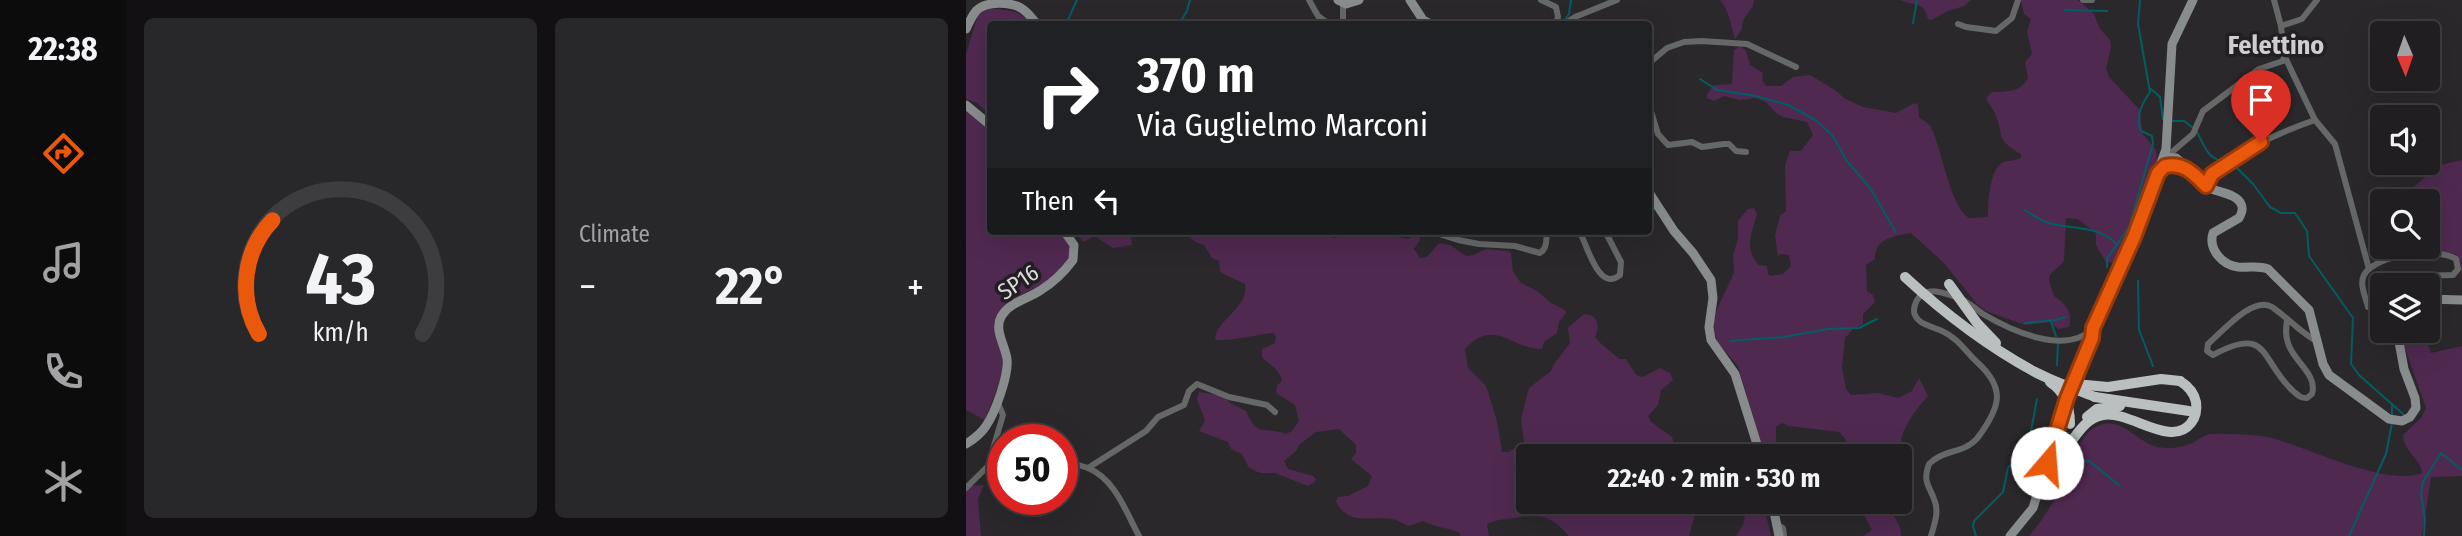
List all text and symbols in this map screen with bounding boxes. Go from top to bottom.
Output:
north arrow [2370,21,2440,91]
map controls [2370,21,2440,343]
text: 22:38 [28,30,98,68]
district label: Felettino [2228,30,2324,61]
text: 370 m [1137,46,1255,105]
icon: right [1022,49,1113,140]
pin [2231,70,2291,142]
icon: arrive [2242,81,2280,119]
button: sound [2370,105,2440,175]
text: Via Guglielmo Marconi [1137,106,1428,144]
icon: directions [39,129,88,178]
icon: left [1088,182,1126,220]
text: Then [1022,186,1074,217]
button: search [2370,189,2440,259]
text: Climate [579,220,650,248]
text: 43 [305,236,376,323]
icon: music [39,238,88,287]
text: 22° [715,255,788,318]
street label: SP16 [992,258,1044,306]
text: − [579,264,596,310]
text: + [907,264,924,310]
button: layers [2370,273,2440,343]
text: km/h [313,318,368,348]
icon: phone [39,347,88,396]
speed limit sign: 50 [987,424,1078,515]
position arrow [2010,426,2084,500]
icon: climate [39,457,88,506]
text: 22:40 · 2 min · 530 m [1608,463,1820,494]

